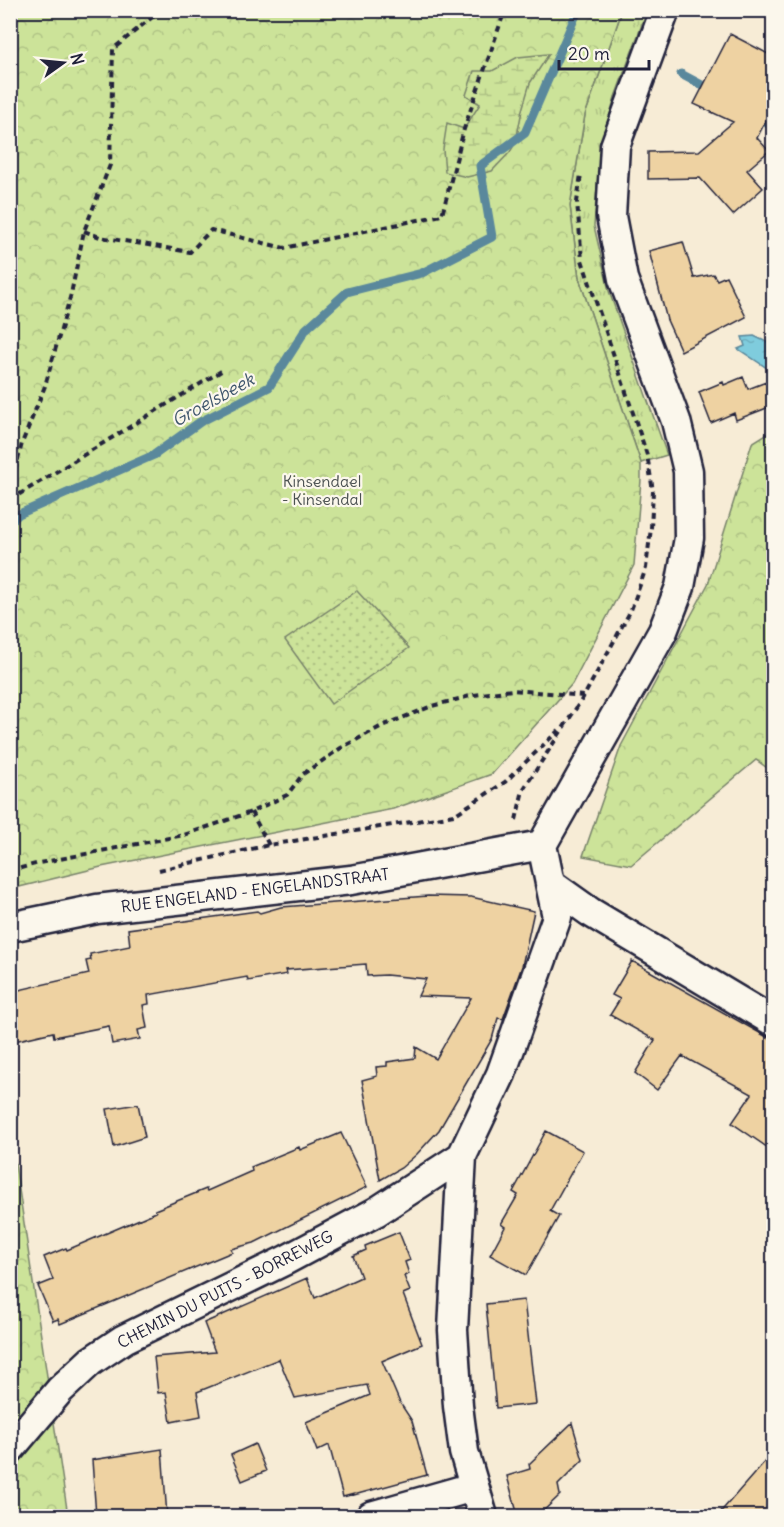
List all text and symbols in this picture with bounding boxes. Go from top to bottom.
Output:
north arrow [33,33,93,93]
scale bar [559,33,649,71]
text: 20 m [568,42,610,65]
text: N [66,51,89,67]
water label: Groelsbeek [167,367,260,432]
park label: Kinsendael - Kinsendal [282,471,362,509]
street label: RUE ENGELAND - ENGELANDSTRAAT [120,864,390,916]
street label: CHEMIN DU PUITS - BORREWEG [114,1226,336,1352]

